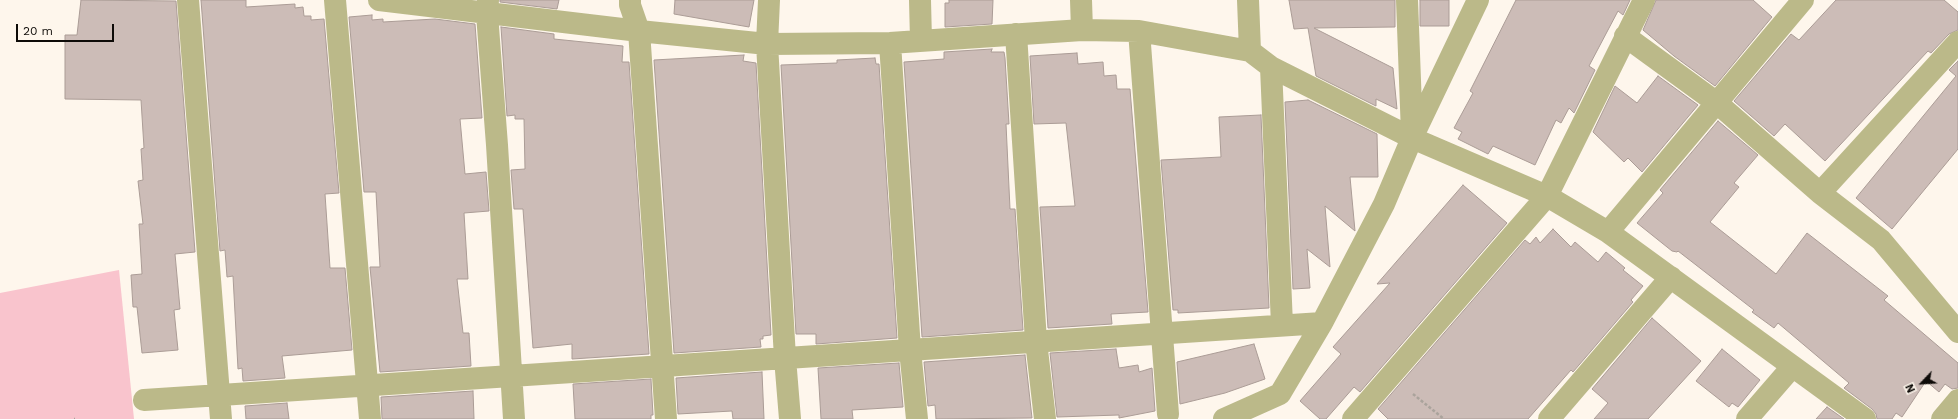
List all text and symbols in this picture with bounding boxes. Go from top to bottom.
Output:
scale bar [18,16,116,42]
text: 20 m [23,24,53,38]
north arrow [1902,363,1942,403]
text: N [1903,382,1918,395]

